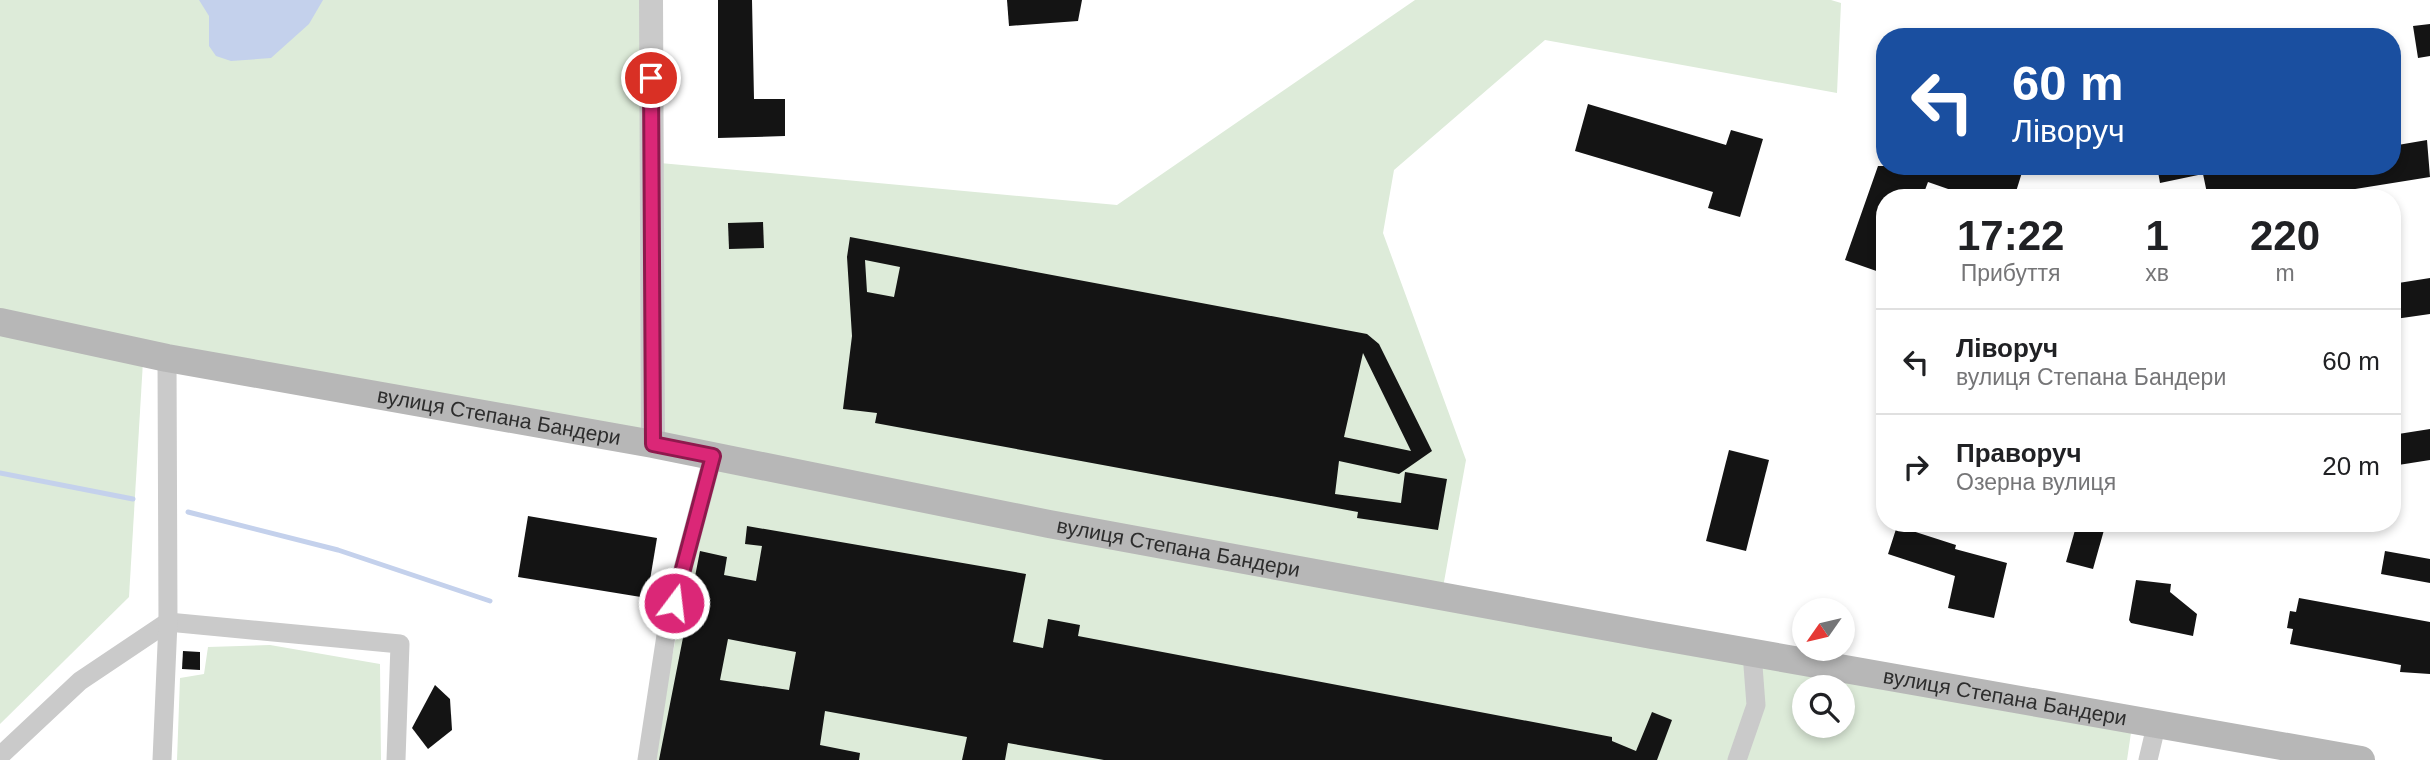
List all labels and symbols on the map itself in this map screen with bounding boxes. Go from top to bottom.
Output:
pin [621,48,681,108]
street label: вулиця Степана Бандери [376,383,623,449]
street label: вулиця Степана Бандери [1055,514,1302,581]
position arrow [637,566,711,640]
north arrow [1792,598,1855,662]
street label: вулиця Степана Бандери [1882,664,2129,730]

